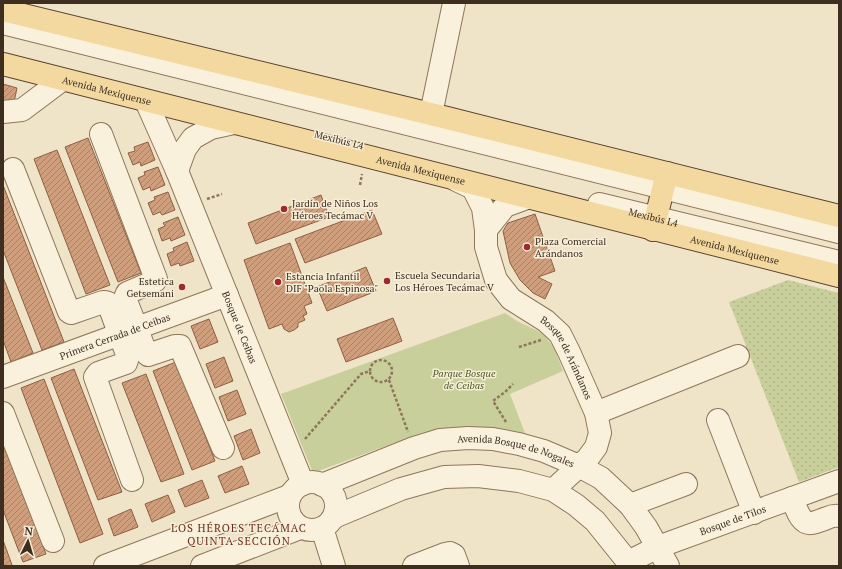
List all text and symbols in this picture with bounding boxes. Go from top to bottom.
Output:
street label: Avenida Mexiquense [61,73,153,108]
street label: Mexibús L4 [313,128,366,153]
street label: Avenida Mexiquense [375,152,467,187]
place label: Jardín de Niños Los Héroes Tecámac V [292,197,378,222]
marker: Jardín de Niños Los Héroes Tecámac V [279,204,289,214]
street label: Mexibús L4 [627,205,680,230]
street label: Avenida Mexiquense [689,232,781,267]
place label: Plaza Comercial Arándanos [535,235,606,260]
marker: Plaza Comercial Arándanos [522,242,532,252]
place label: Escuela Secundaria Los Héroes Tecámac V [395,269,494,294]
place label: Estancia Infantil DIF "Paola Espinosa" [286,270,378,295]
place label: Estetica Getsemani [126,275,174,300]
marker: Escuela Secundaria Los Héroes Tecámac V [382,276,392,286]
marker: Estancia Infantil DIF "Paola Espinosa" [273,277,283,287]
marker: Estetica Getsemani [177,282,187,292]
street label: Bosque de Ceibas [220,289,260,365]
street label: Primera Cerrada de Ceibas [58,310,172,362]
street label: Bosque de Arándanos [538,313,596,402]
park label: Parque Bosque de Ceibas [432,367,496,392]
street label: Avenida Bosque de Nogales [456,431,577,470]
street label: Bosque de Tilos [698,502,768,538]
north arrow [8,521,48,561]
district label: LOS HÉROES TECÁMAC QUINTA SECCIÓN [171,521,307,548]
text: N [24,524,34,538]

